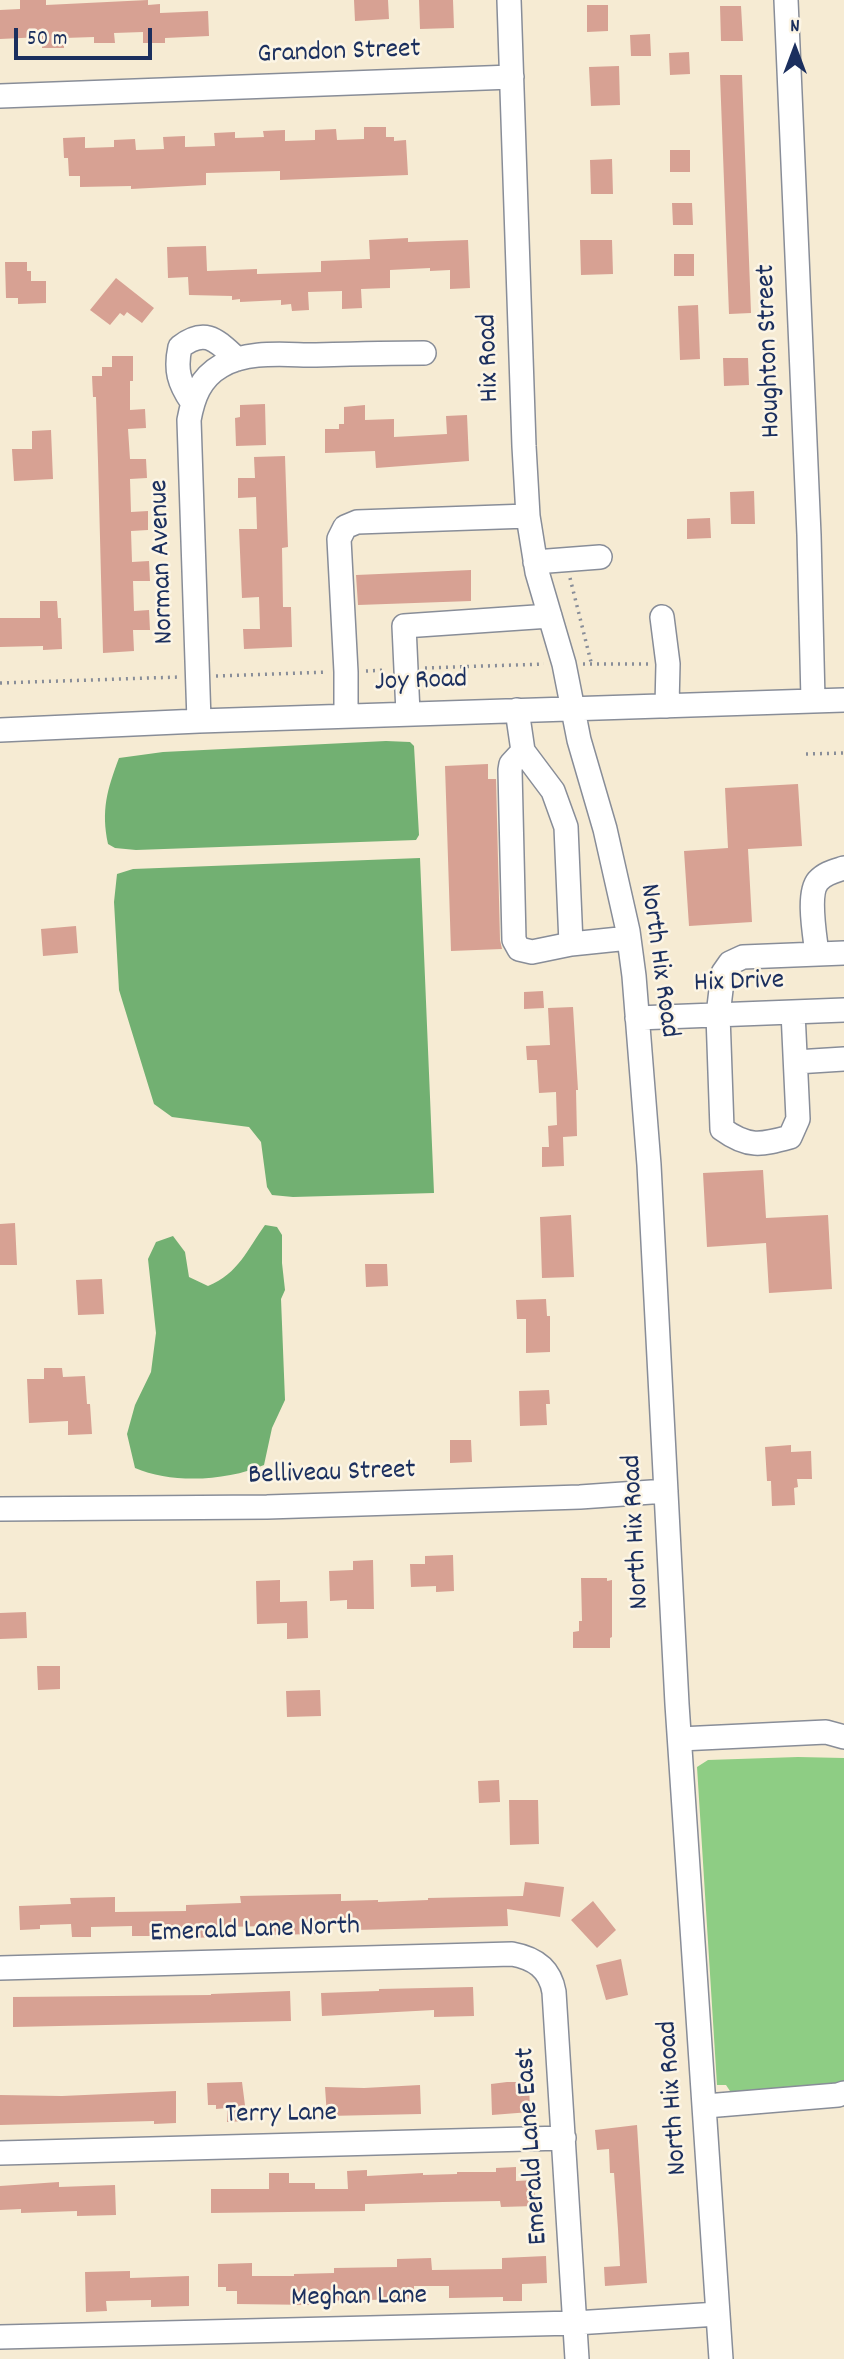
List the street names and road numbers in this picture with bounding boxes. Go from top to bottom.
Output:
street label: Grandon Street [257,34,421,74]
street label: Houghton Street [751,263,791,439]
street label: Hix Road [473,313,509,403]
street label: Norman Avenue [144,479,184,645]
street label: Joy Road [374,665,468,701]
street label: North Hix Road [630,882,684,1040]
street label: Hix Drive [693,966,785,1002]
street label: North Hix Road [617,1454,659,1610]
street label: Belliveau Street [248,1455,416,1495]
street label: Emerald Lane North [149,1912,361,1952]
street label: North Hix Road [653,2020,697,2176]
street label: Emerald Lane East [510,2046,558,2246]
street label: Terry Lane [225,2098,337,2134]
street label: Meghan Lane [291,2281,427,2317]

